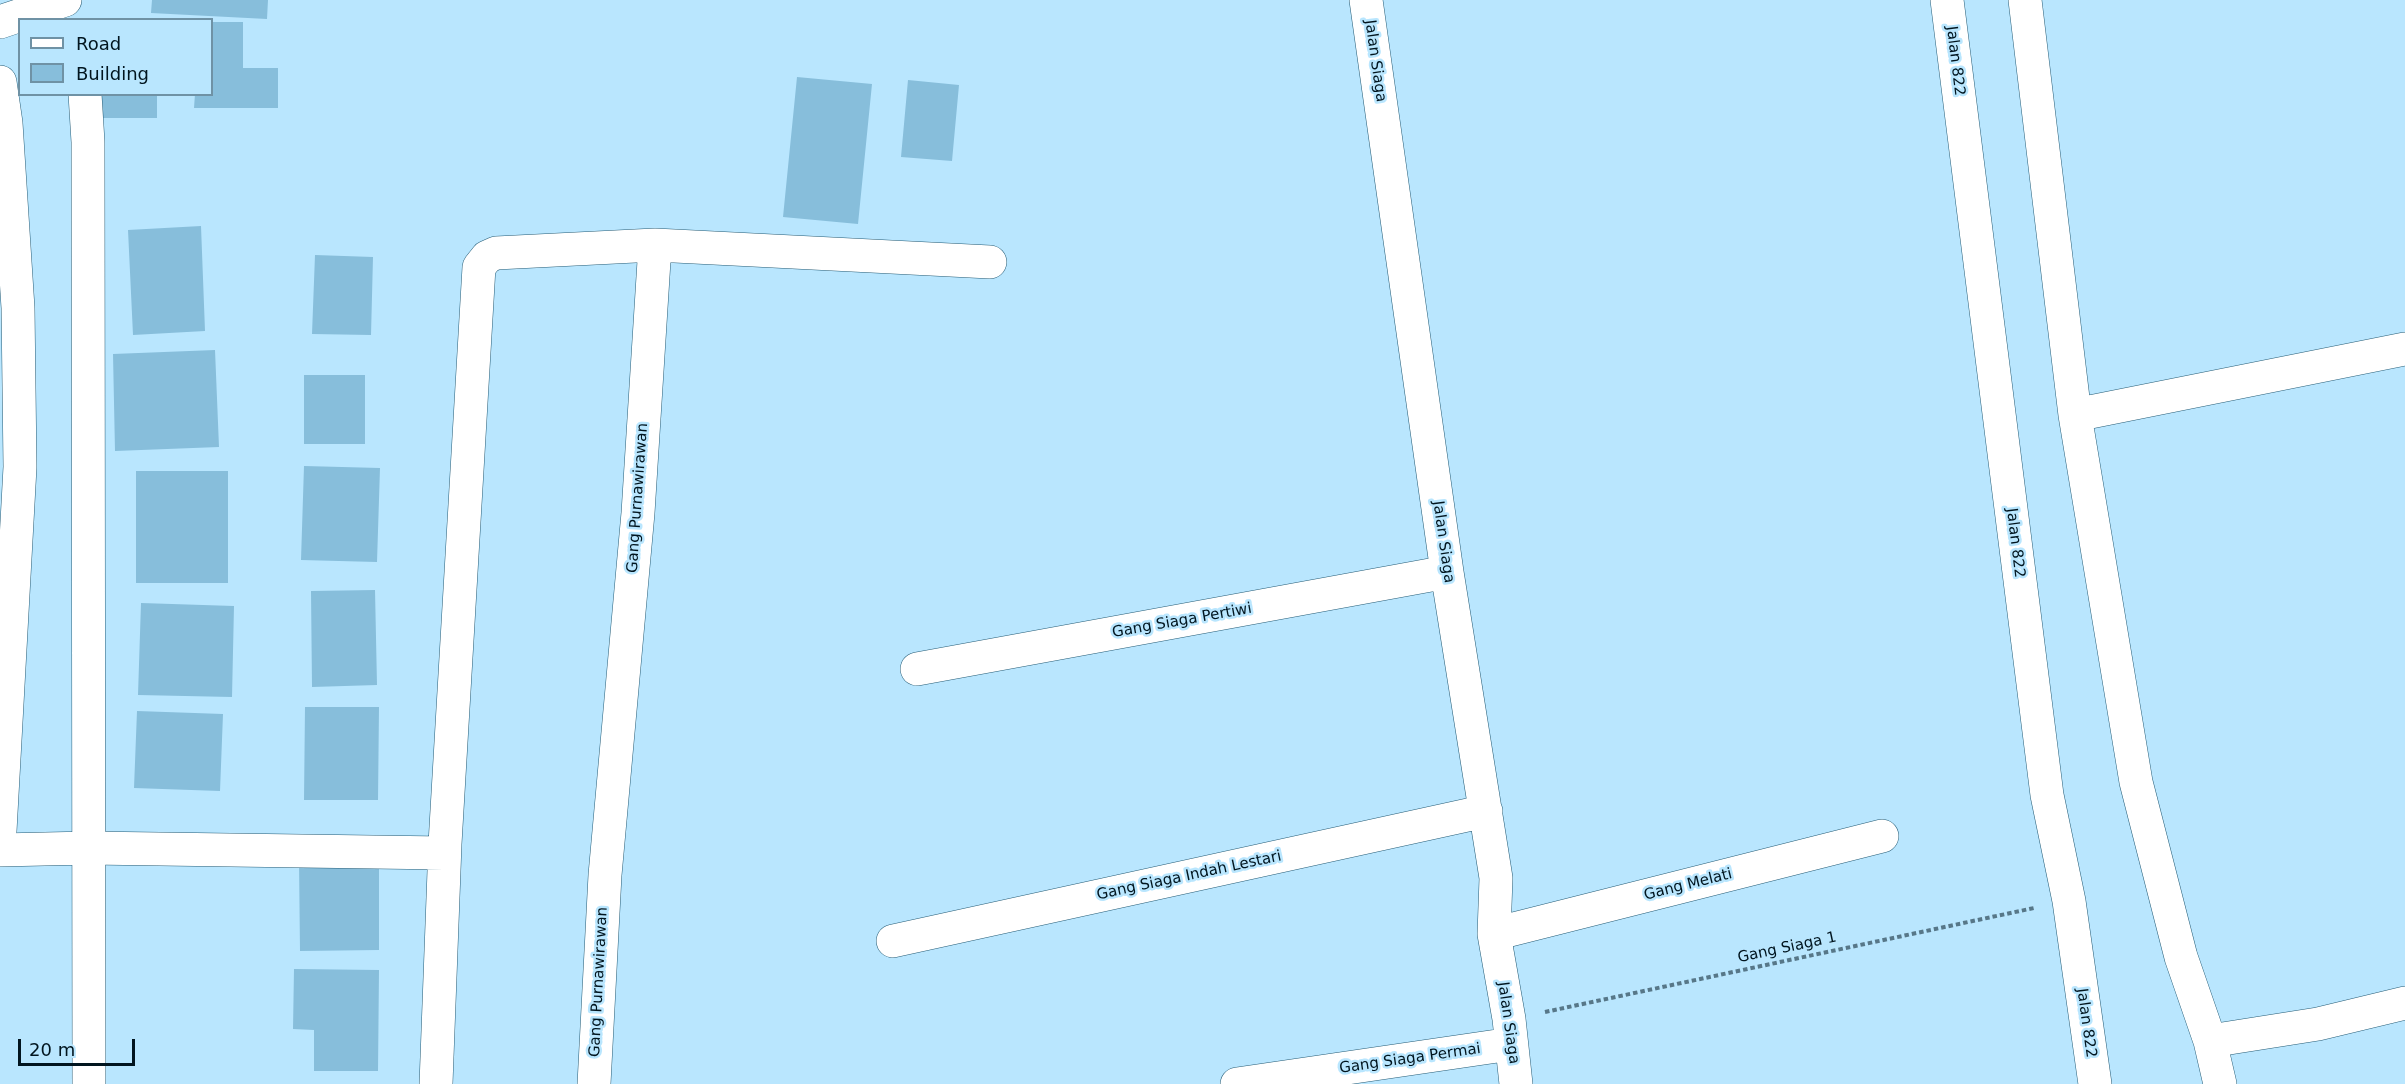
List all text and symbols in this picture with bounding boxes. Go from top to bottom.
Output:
legend [18,18,213,96]
street label: Jalan Siaga [1360,19,1390,103]
street label: Jalan 822 [1942,25,1968,97]
text: Road [76,33,121,54]
text: Building [76,63,149,84]
street label: Gang Purnawirawan [624,422,652,574]
street label: Jalan Siaga [1428,500,1458,584]
street label: Jalan 822 [2002,507,2028,579]
street label: Gang Siaga Pertiwi [1111,600,1253,642]
street label: Gang Siaga Indah Lestari [1095,848,1283,904]
street label: Gang Melati [1642,865,1734,905]
street label: Gang Purnawirawan [586,907,612,1057]
street label: Gang Siaga 1 [1736,929,1838,967]
street label: Jalan Siaga [1493,981,1523,1065]
street label: Jalan 822 [2072,987,2100,1059]
scale bar [21,1027,138,1065]
text: 20 m [29,1039,75,1060]
street label: Gang Siaga Permai [1338,1040,1482,1078]

